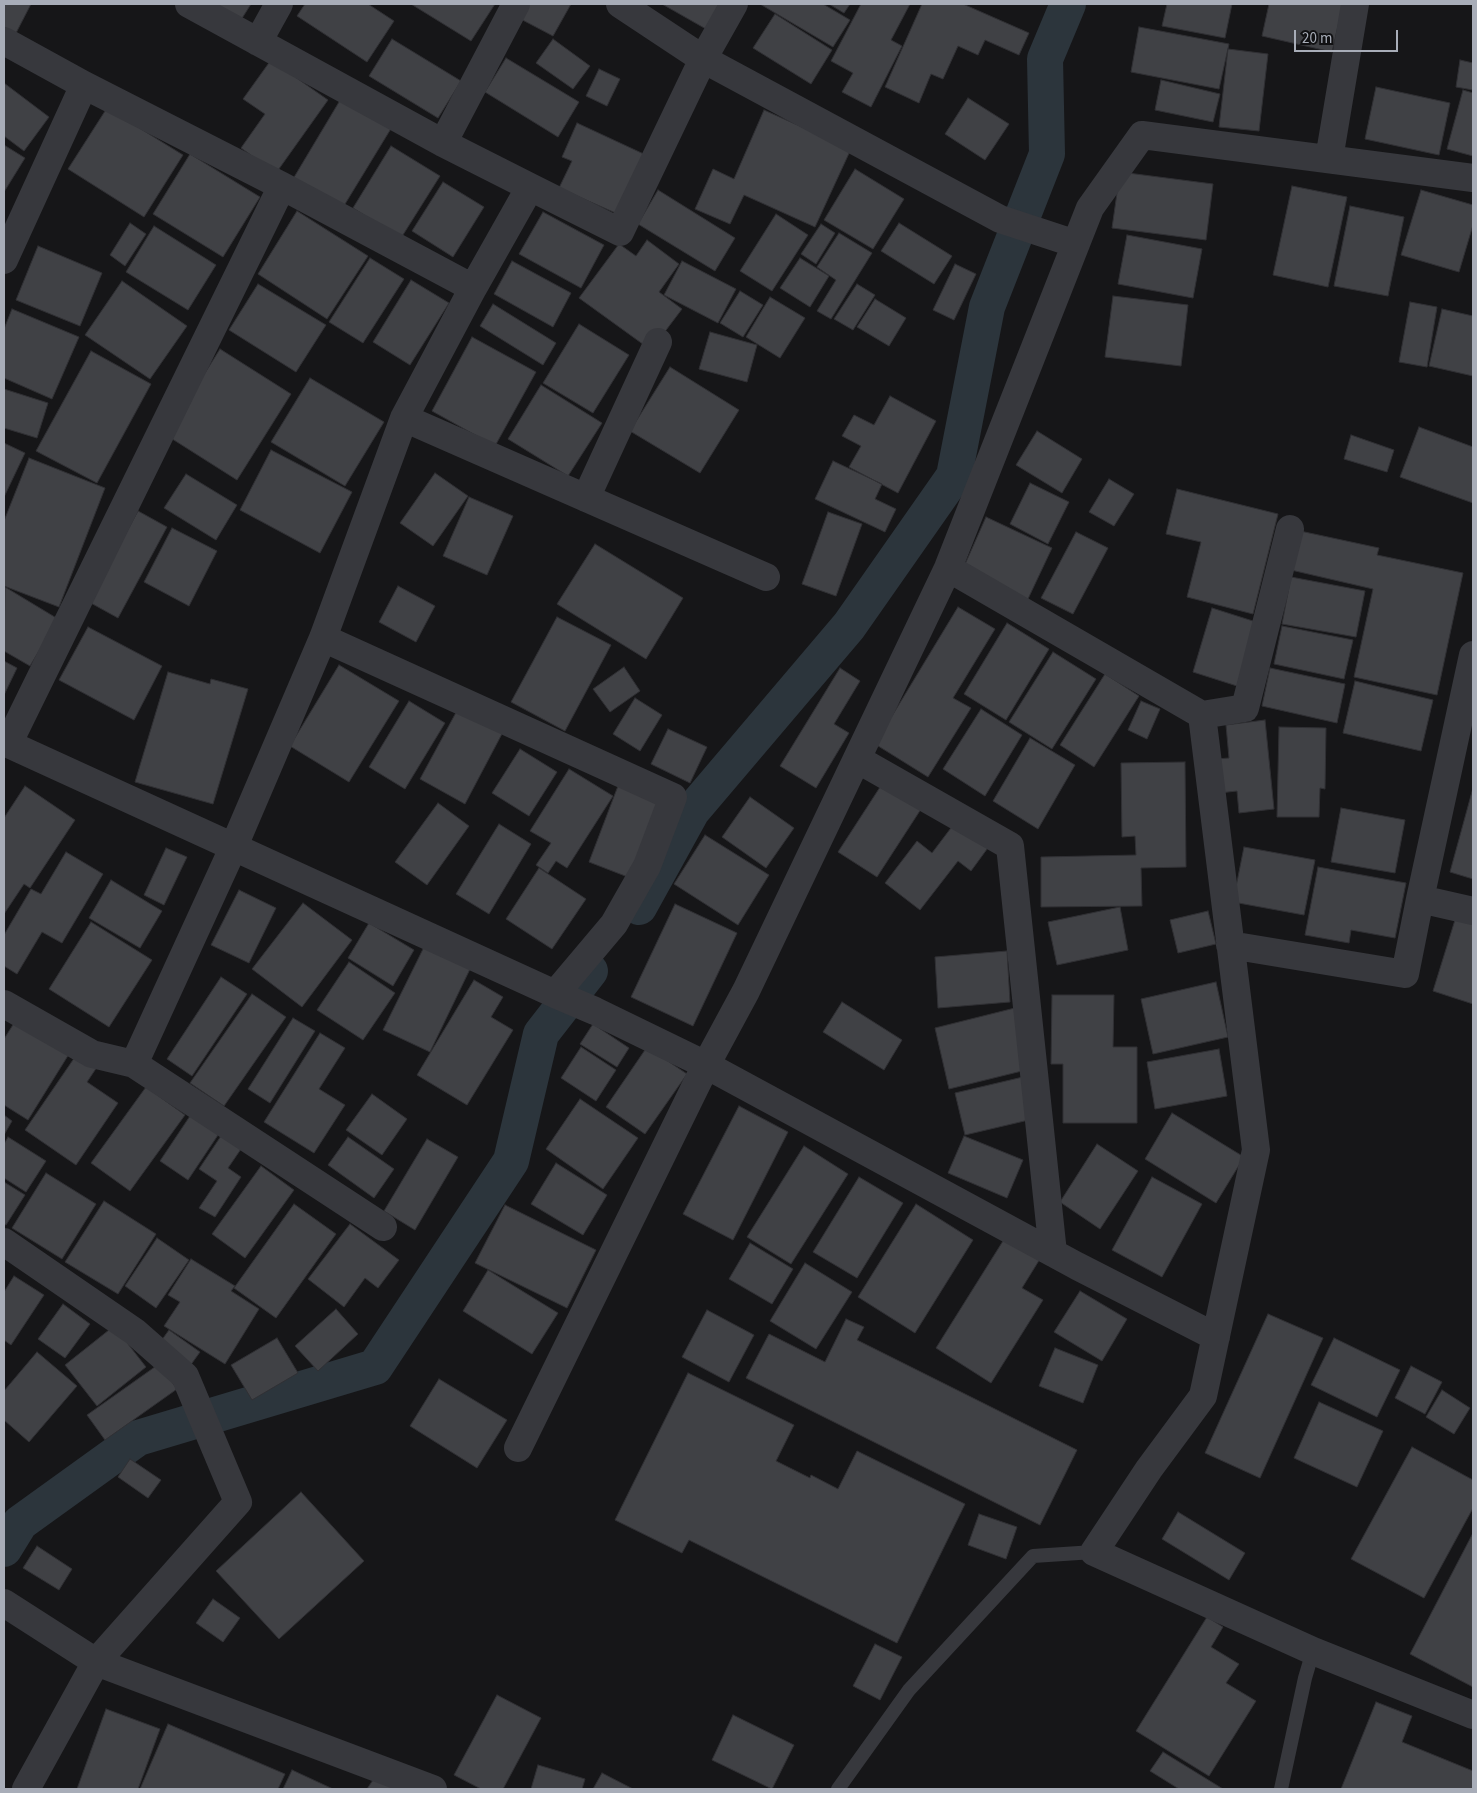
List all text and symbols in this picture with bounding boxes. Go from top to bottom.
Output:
scale bar [1297,20,1401,52]
text: 20 m [1302,28,1332,49]

